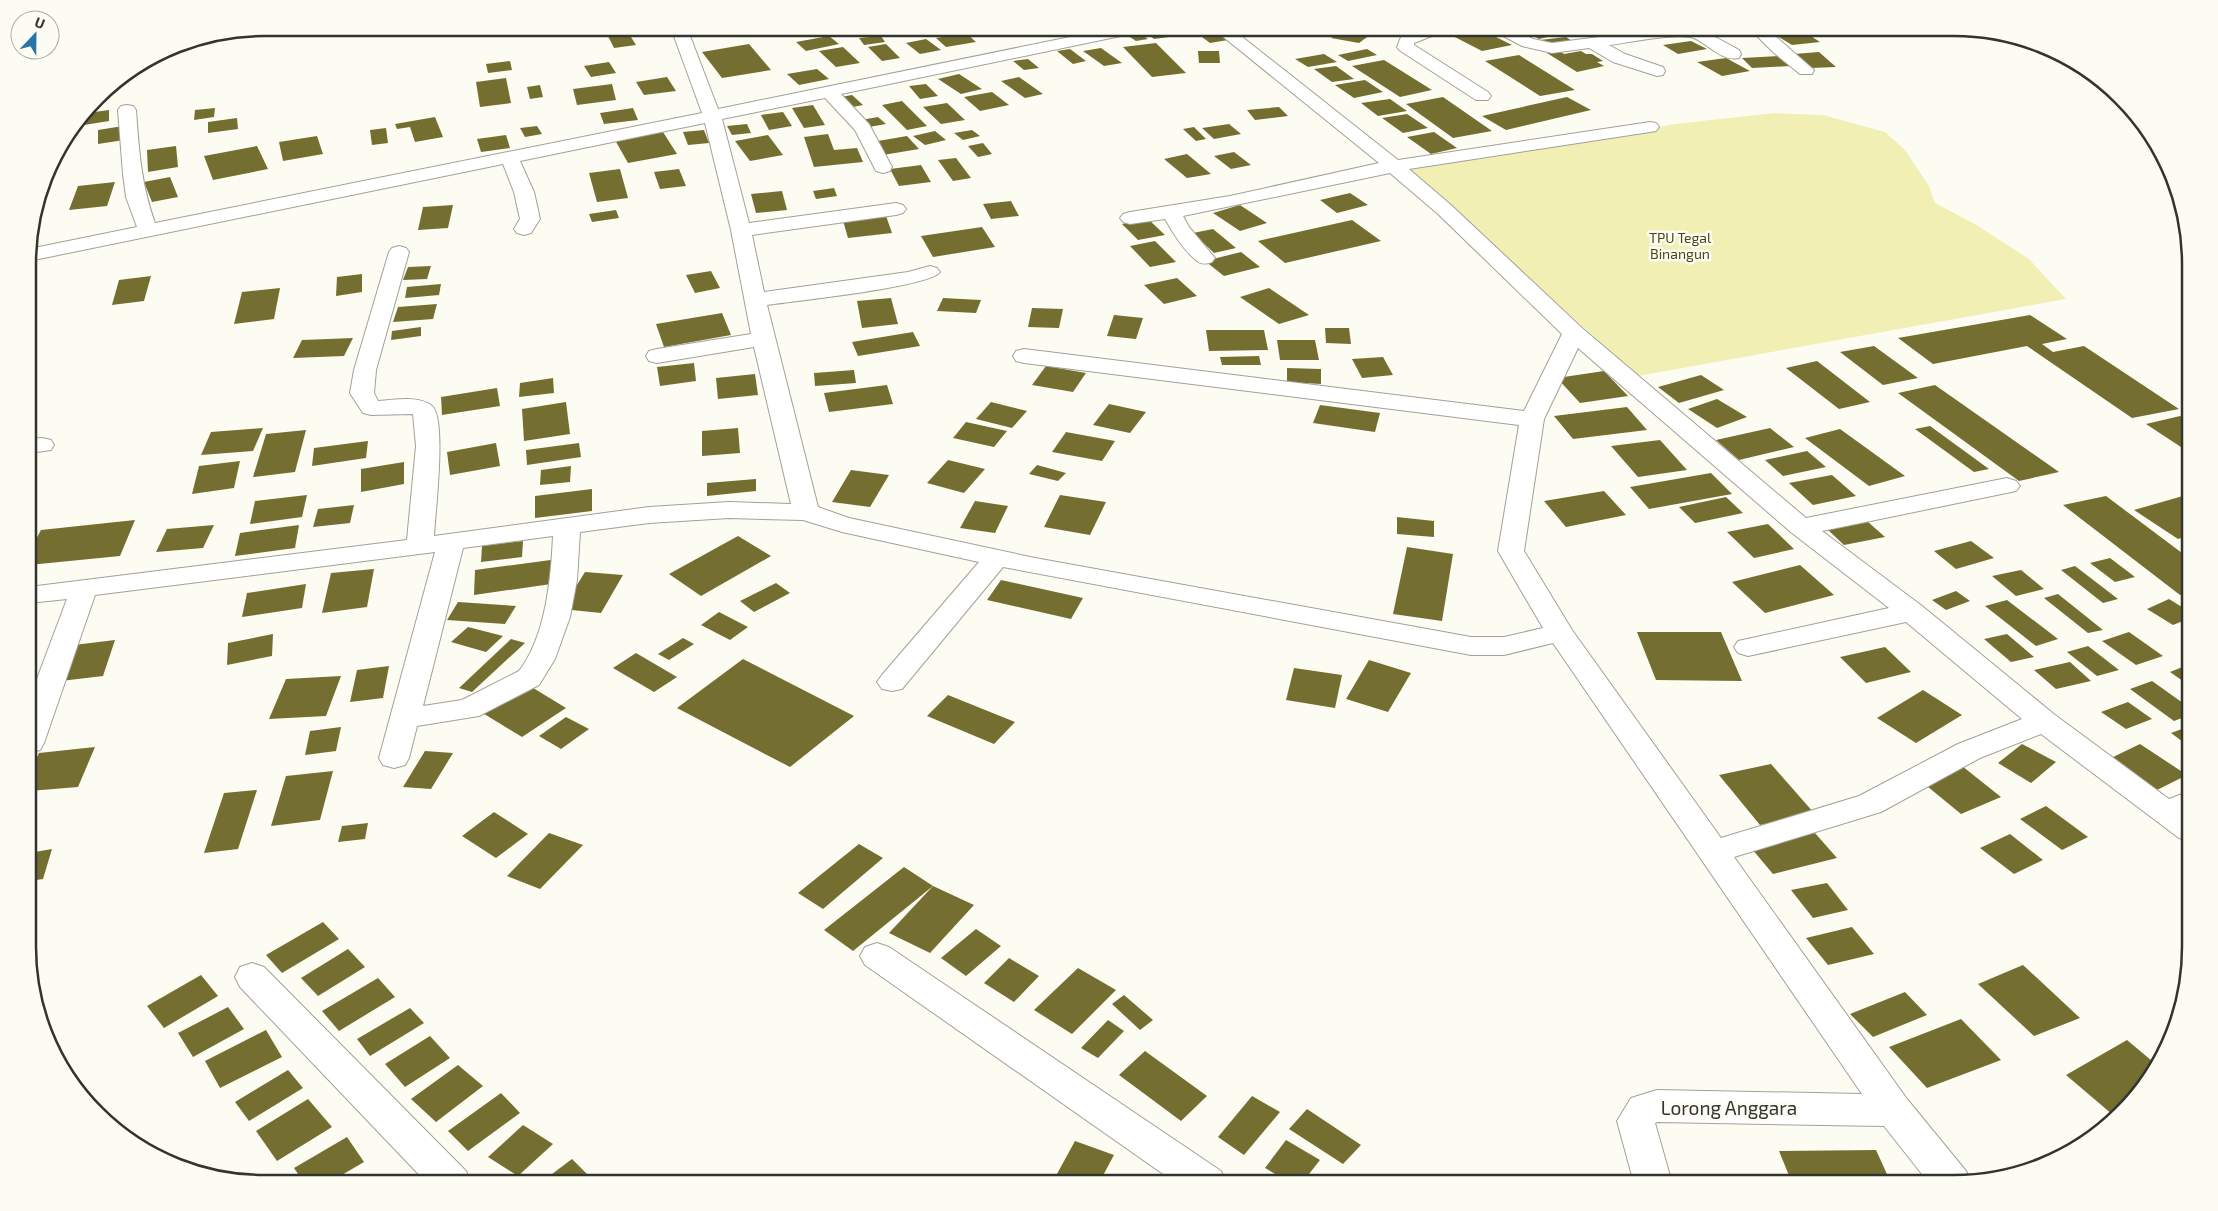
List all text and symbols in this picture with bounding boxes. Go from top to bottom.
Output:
north arrow [10,10,60,60]
text: U [32,13,48,32]
park label: TPU Tegal Binangun [1649,229,1712,262]
street label: Lorong Anggara [1661,1096,1797,1119]

